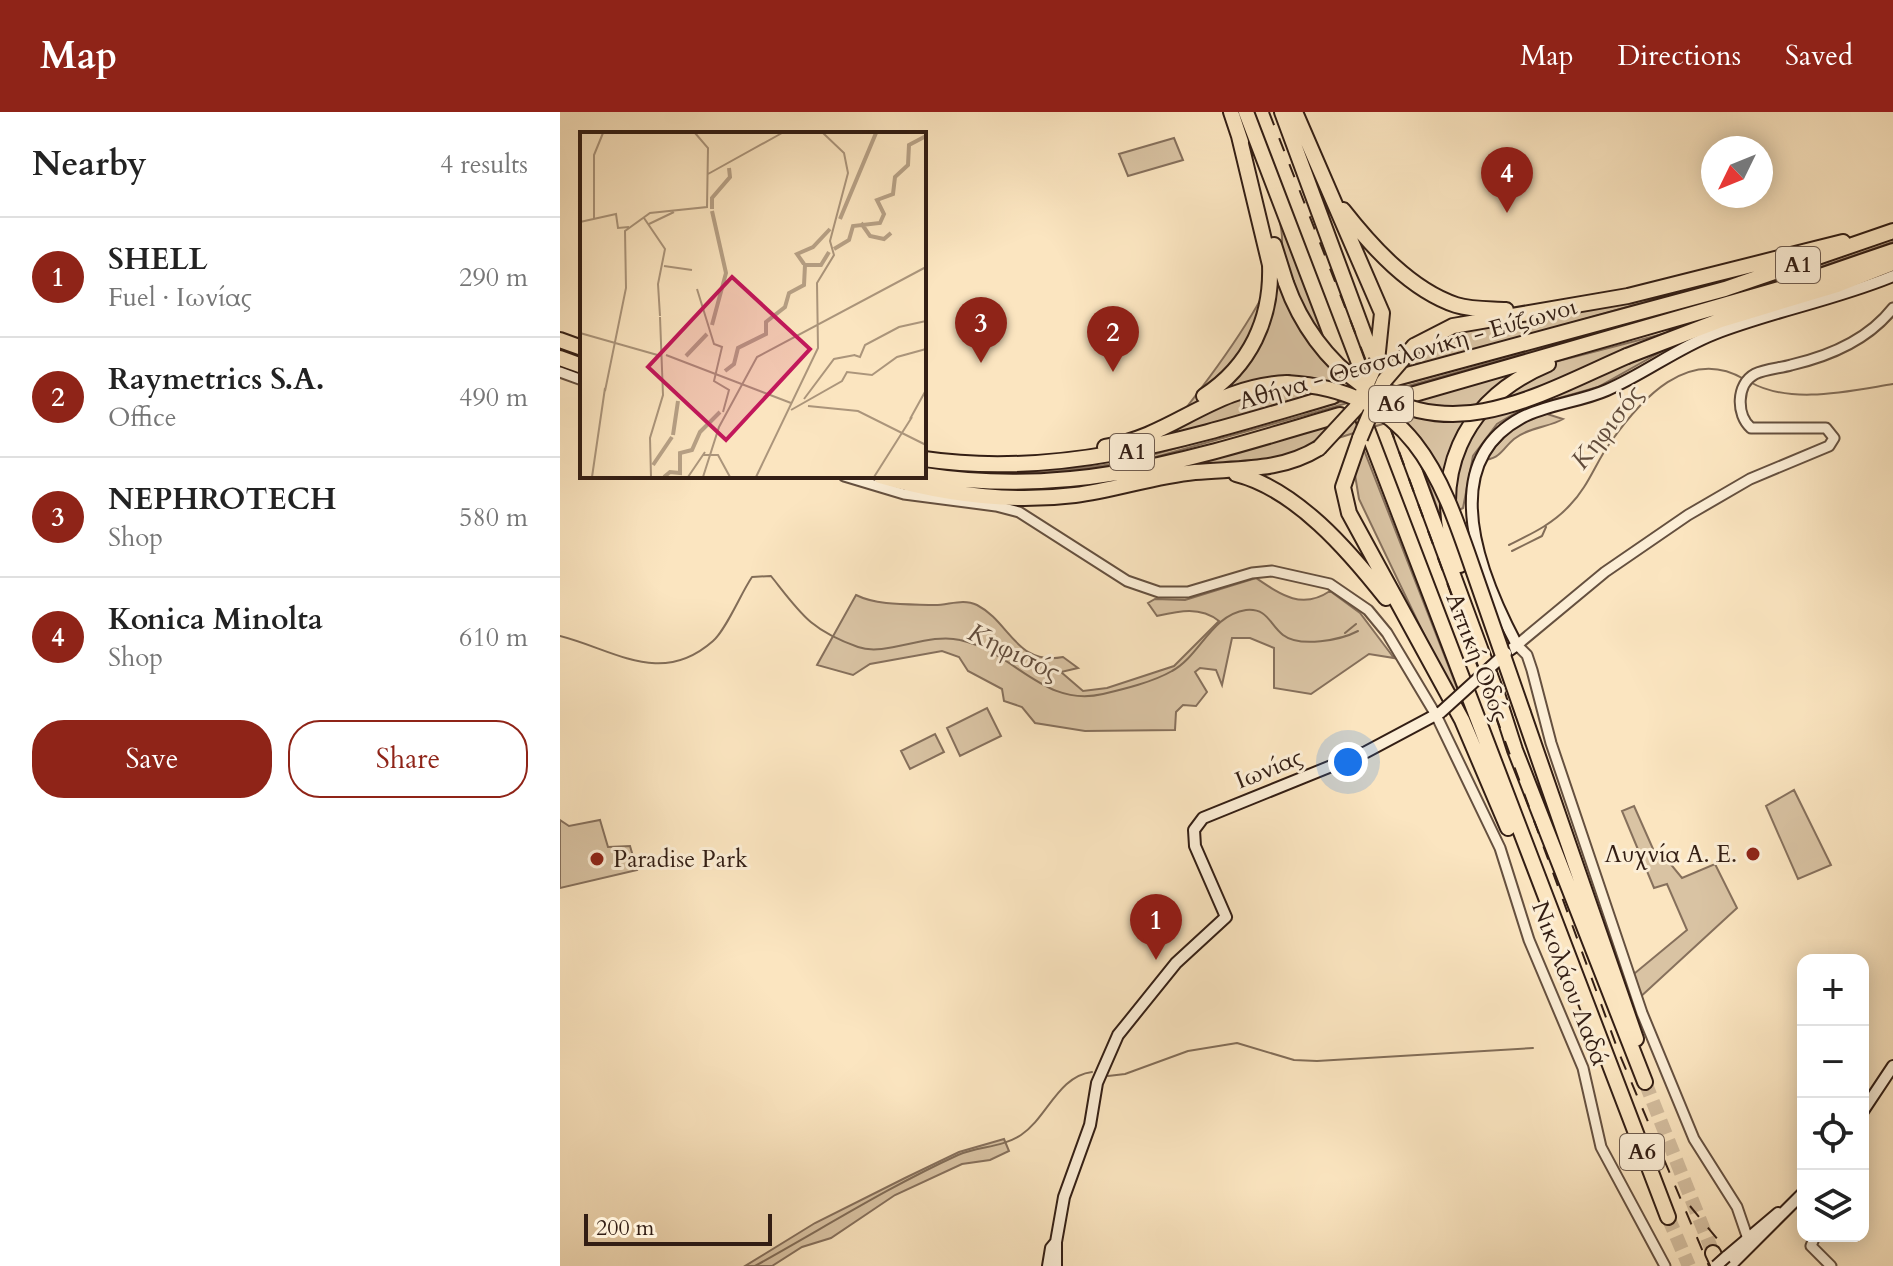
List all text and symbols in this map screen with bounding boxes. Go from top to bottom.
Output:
text: Map [40,30,117,82]
text: Map [1520,37,1574,75]
text: Directions [1618,37,1741,75]
text: Saved [1785,37,1853,75]
inset map [580,132,926,478]
north arrow [1701,136,1773,208]
text: Nearby [32,141,147,187]
text: 4 results [440,147,528,182]
pin: 4 [1481,147,1533,213]
text: SHELL [108,239,208,280]
road number: Α1 [1776,247,1820,283]
text: 1 [51,260,65,295]
text: 290 m [459,260,528,295]
text: Fuel · Ιωνίας [108,280,252,315]
street label: Αθήνα - Θεσσαλονίκη - Εύζωνοι [1235,290,1582,418]
pin: 3 [955,297,1007,363]
pin: 2 [1087,306,1139,372]
text: Raymetrics S.A. [108,359,324,400]
water label: Κηφισός [1563,377,1651,477]
text: 2 [51,380,65,415]
text: 490 m [459,380,528,415]
road number: Α6 [1369,386,1413,422]
text: Office [108,400,177,435]
road number: Α1 [1110,434,1154,470]
text: NEPHROTECH [108,479,336,520]
text: 3 [51,500,65,535]
text: 580 m [459,500,528,535]
text: Shop [108,520,163,555]
street label: Αττική Οδός [1437,588,1517,726]
text: Konica Minolta [108,599,323,640]
water label: Κηφισός [962,615,1066,689]
text: 4 [51,620,65,655]
text: 610 m [459,620,528,655]
text: Shop [108,640,163,675]
button: Save [32,720,272,798]
button: Share [288,720,528,798]
street label: Ιωνίας [1230,741,1308,797]
your location [1328,742,1368,782]
place label: Λυχνία A. E. [1605,838,1737,871]
place label: Paradise Park [613,843,748,876]
marker: Λυχνία A. E. [1744,845,1762,863]
marker: Paradise Park [588,850,606,868]
pin: 1 [1130,894,1182,960]
street label: Νικολάου Λαδά [1523,897,1617,1071]
map controls [1797,954,1869,1242]
button: + [1797,954,1869,1026]
button: − [1797,1026,1869,1098]
button: locate [1797,1098,1869,1170]
road number: Α6 [1620,1134,1664,1170]
button: layers [1797,1170,1869,1242]
scale bar [584,1210,772,1246]
text: 200 m [596,1213,654,1243]

